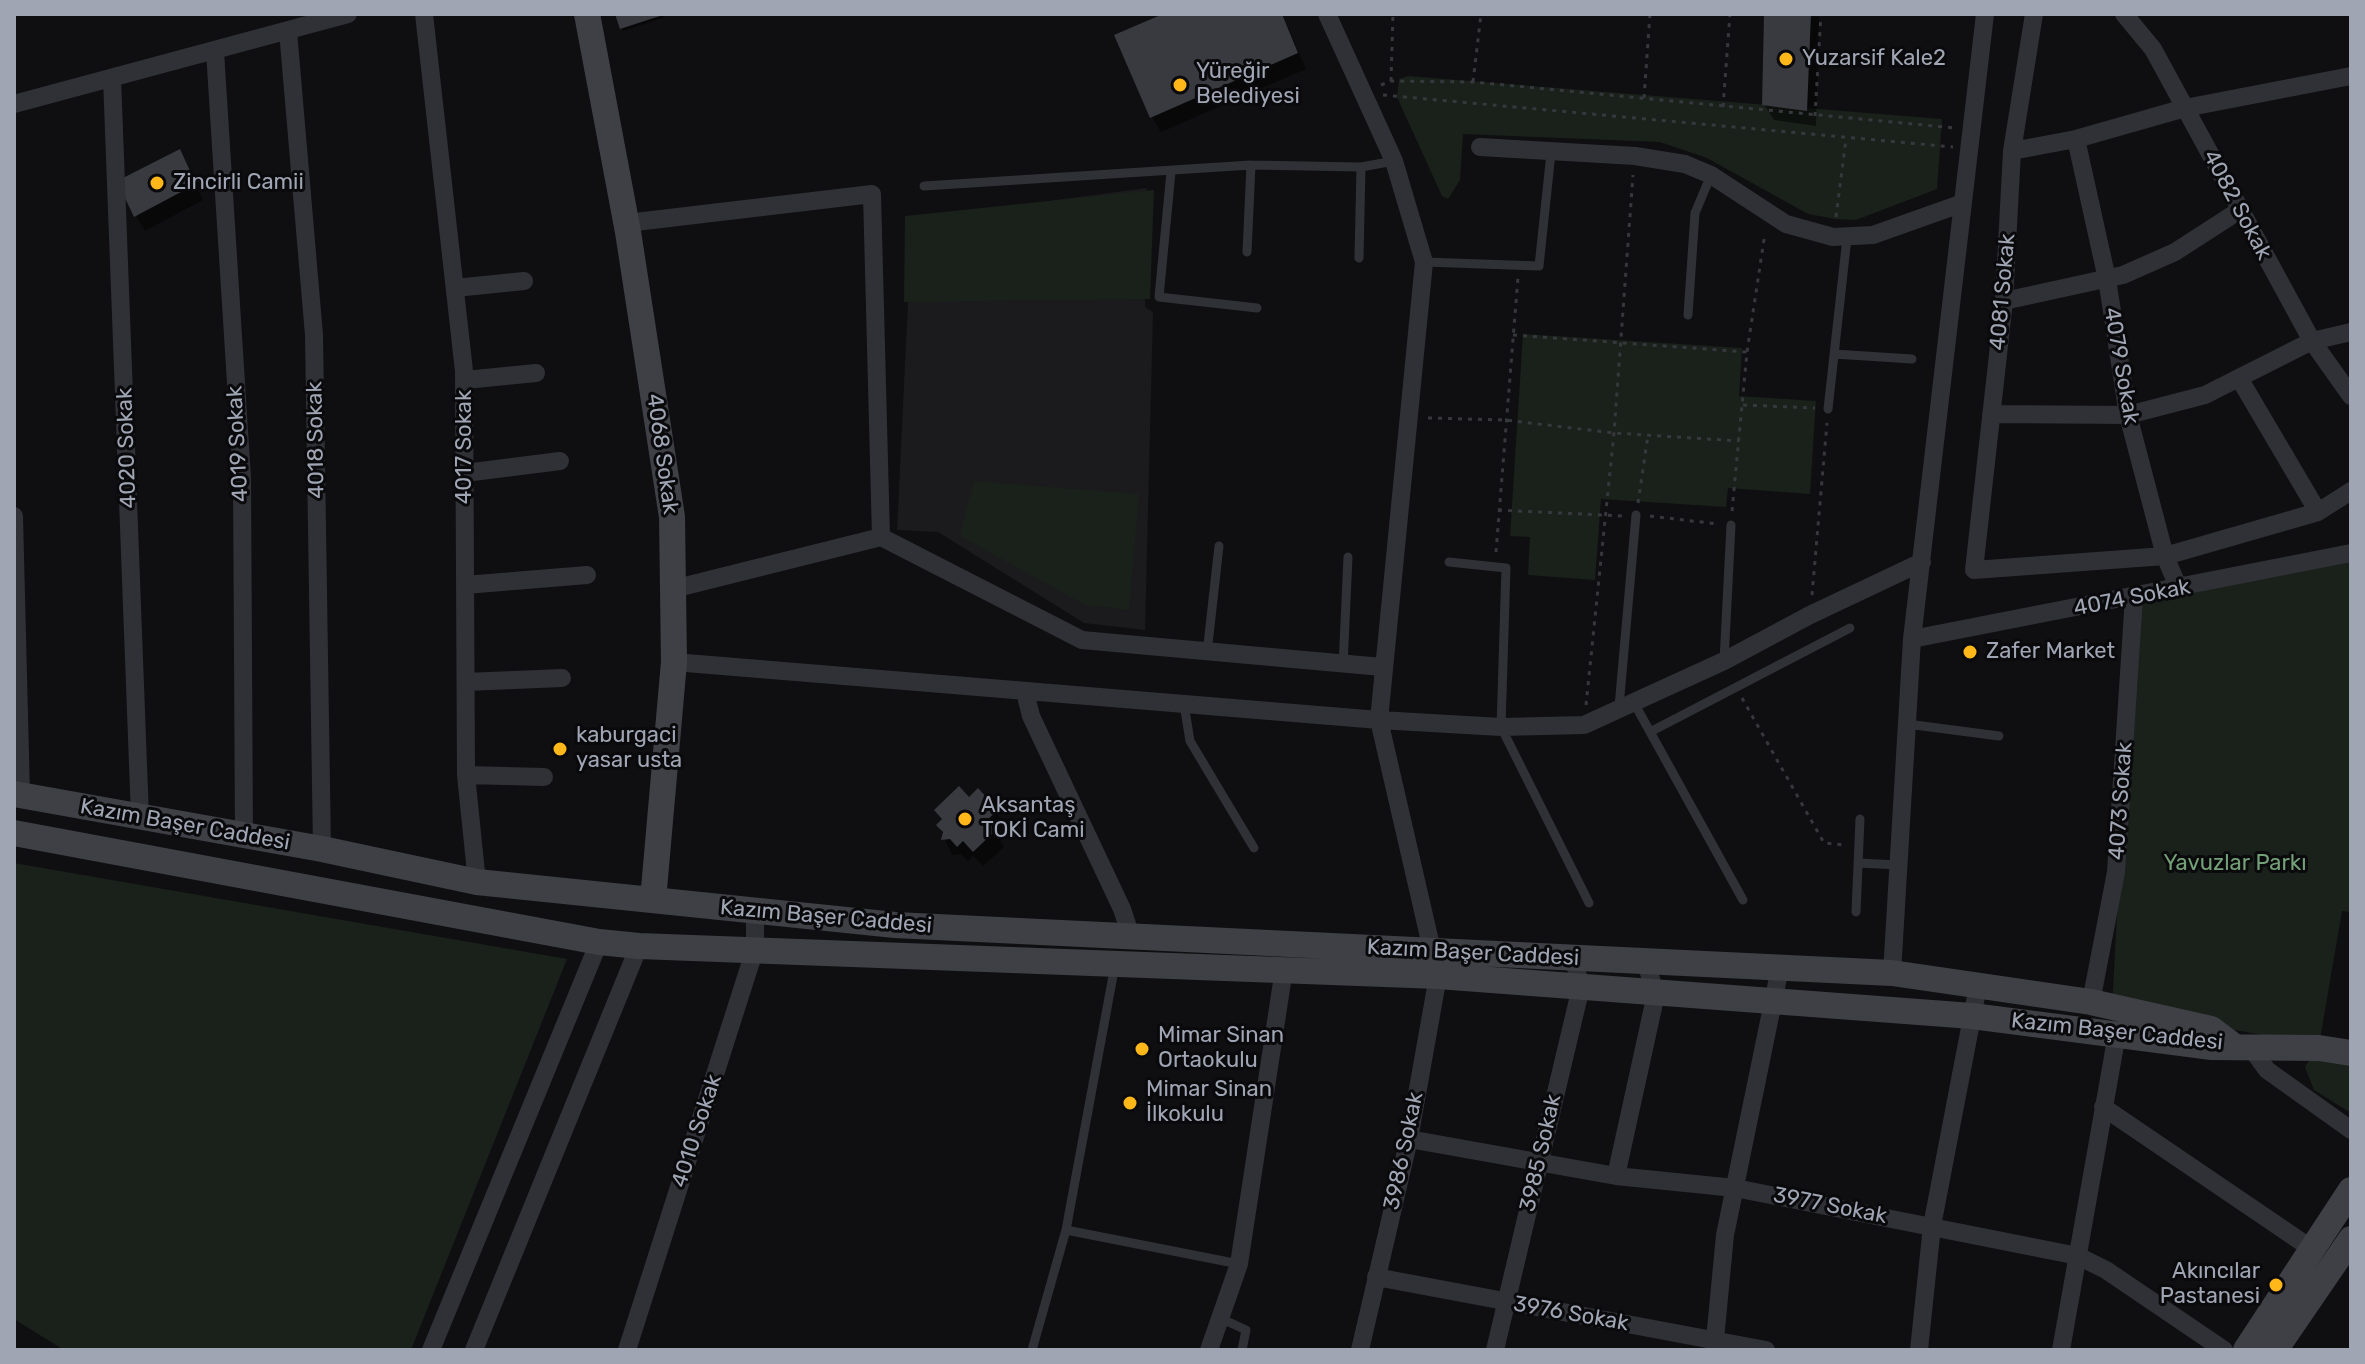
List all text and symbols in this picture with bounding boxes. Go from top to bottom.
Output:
place label: Yuzarsif Kale2 [1802,46,1946,72]
marker: Yuzarsif Kale2 [1777,50,1795,68]
place label: Yüreğir Belediyesi [1196,59,1300,110]
marker: Yüreğir Belediyesi [1171,76,1189,94]
street label: 4082 Sokak [2197,145,2277,265]
place label: Zincirli Camii [173,170,304,196]
marker: Zincirli Camii [148,174,166,192]
street label: 4081 Sokak [1985,232,2021,352]
street label: 4079 Sokak [2098,305,2144,427]
street label: 4018 Sokak [302,381,330,499]
street label: 4019 Sokak [222,385,254,503]
street label: 4020 Sokak [112,387,142,509]
street label: 4017 Sokak [452,390,478,504]
street label: 4068 Sokak [640,392,684,516]
street label: 4074 Sokak [2071,574,2193,622]
place label: Zafer Market [1986,639,2115,665]
marker: Zafer Market [1961,643,1979,661]
place label: kaburgaci yasar usta [576,723,682,774]
marker: kaburgaci yasar usta [551,740,569,758]
street label: 4073 Sokak [2104,741,2138,861]
place label: Aksantaş TOKİ Cami [981,793,1085,844]
street label: Kazım Başer Caddesi [78,794,292,856]
marker: Aksantaş TOKİ Cami [956,810,974,828]
park label: Yavuzlar Parkı [2164,851,2306,877]
street label: Kazım Başer Caddesi [719,895,933,939]
street label: Kazım Başer Caddesi [1366,934,1580,972]
street label: Kazım Başer Caddesi [2010,1008,2224,1056]
place label: Mimar Sinan Ortaokulu [1158,1023,1284,1074]
marker: Mimar Sinan Ortaokulu [1133,1040,1151,1058]
street label: 4010 Sokak [666,1071,728,1191]
place label: Mimar Sinan İlkokulu [1146,1077,1272,1128]
street label: 3986 Sokak [1379,1090,1429,1212]
street label: 3985 Sokak [1515,1092,1567,1214]
marker: Mimar Sinan İlkokulu [1121,1094,1139,1112]
street label: 3977 Sokak [1771,1182,1889,1230]
place label: Akıncılar Pastanesi [2160,1259,2260,1310]
marker: Akıncılar Pastanesi [2267,1276,2285,1294]
street label: 3976 Sokak [1511,1291,1631,1337]

